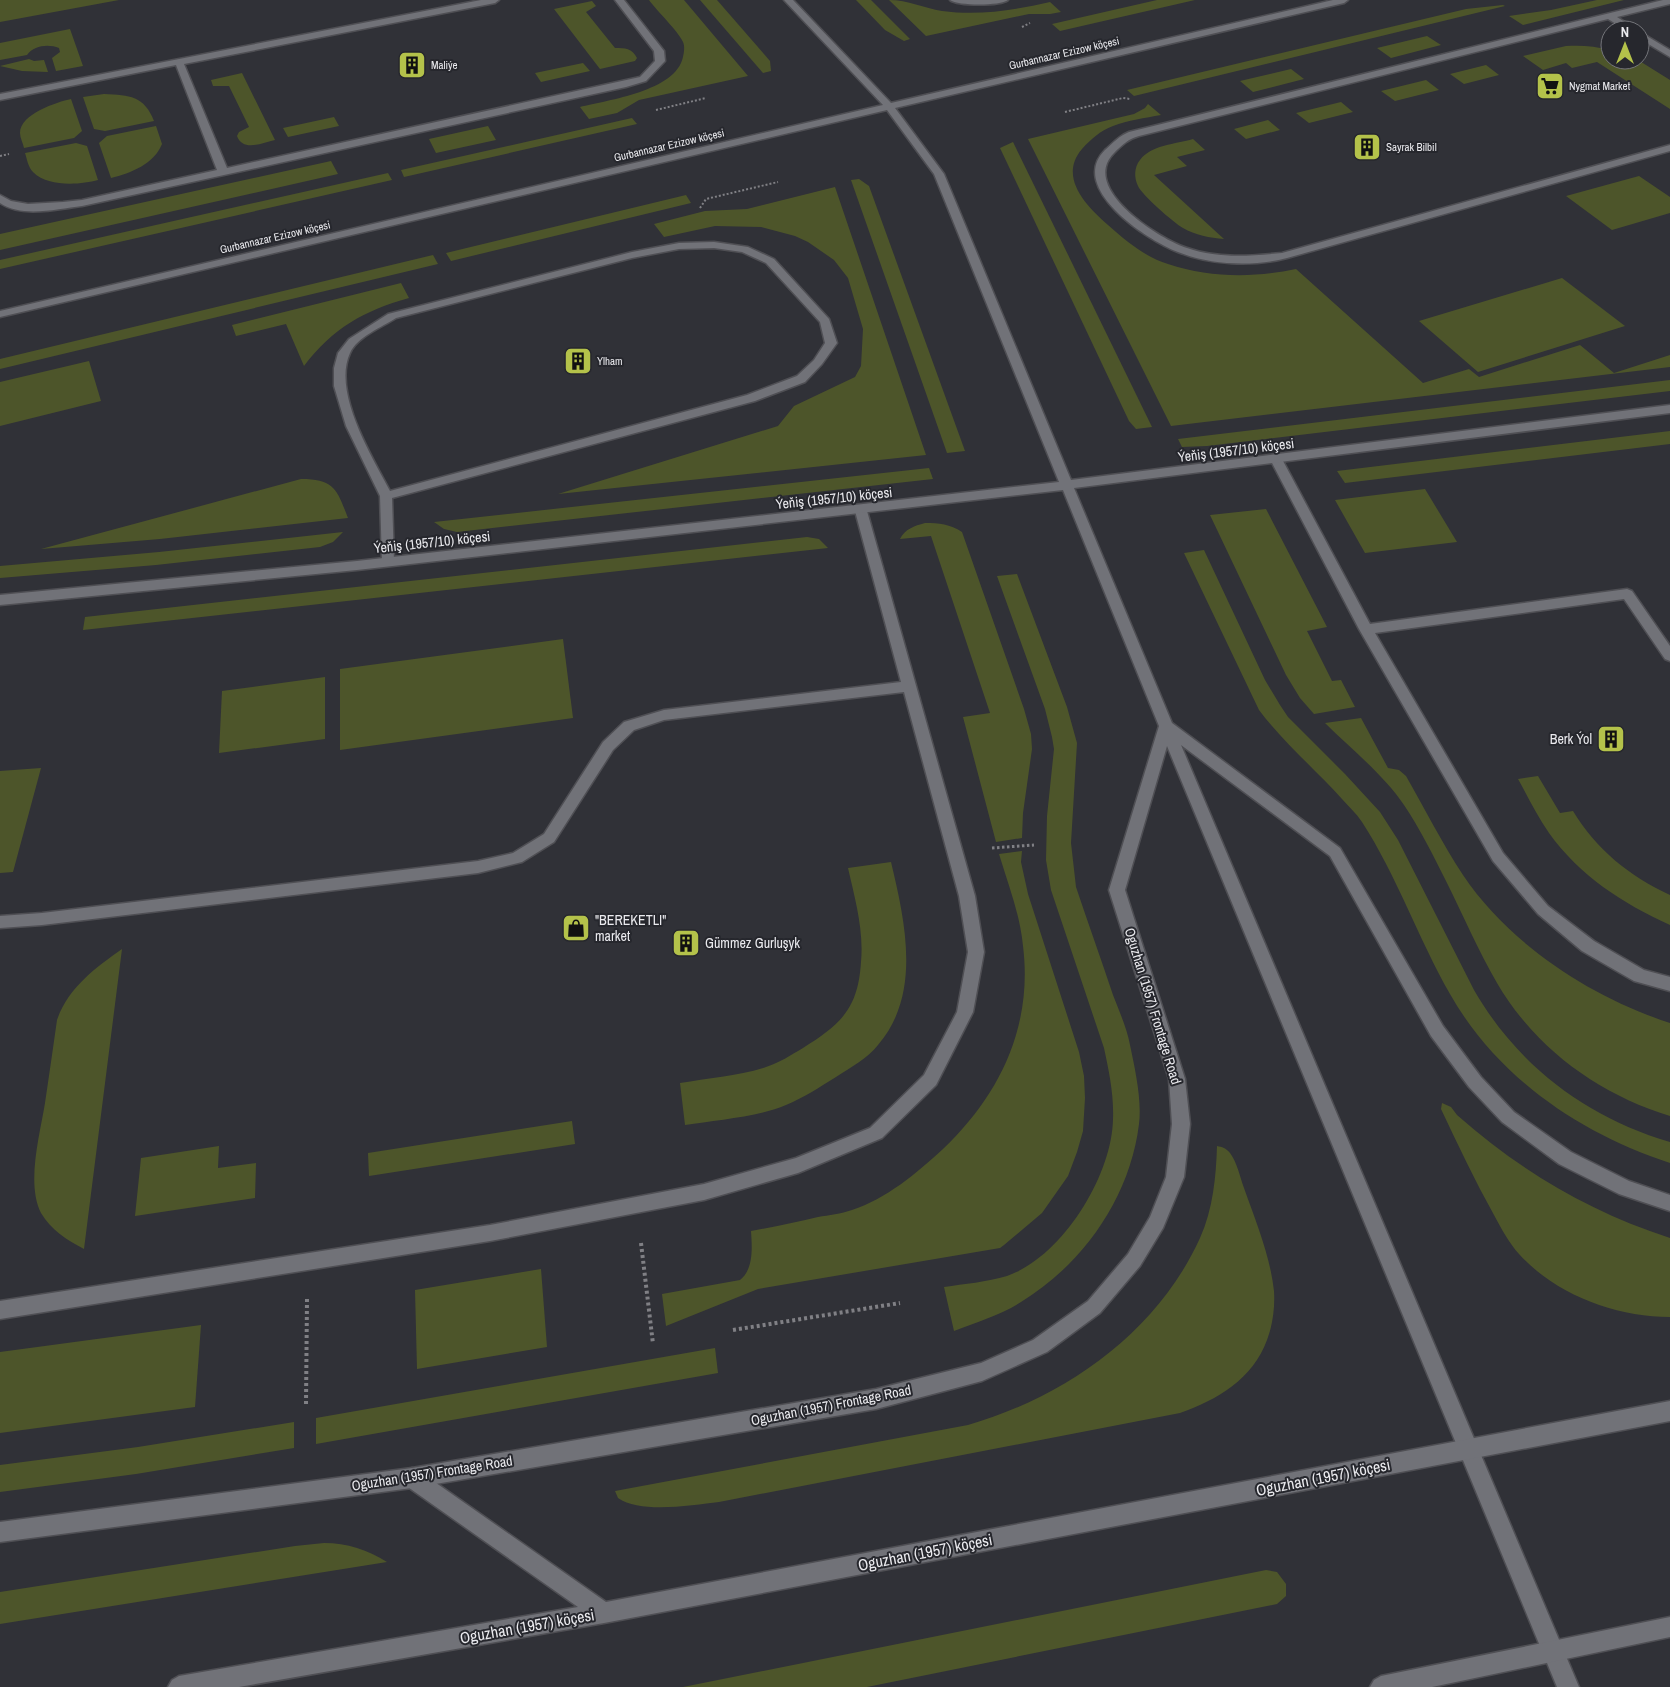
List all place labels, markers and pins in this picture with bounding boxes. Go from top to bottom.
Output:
building icon: Maliýe [397,50,427,80]
place label: Maliýe [431,58,458,72]
supermarket icon: Nygmat Market [1535,71,1565,101]
place label: Nygmat Market [1569,79,1631,93]
building icon: Sayrak Bilbil [1352,132,1382,162]
place label: Sayrak Bilbil [1386,140,1437,154]
building icon: Ylham [563,346,593,376]
place label: Ylham [597,354,623,368]
building icon: Berk Ýol [1596,724,1626,754]
place label: Berk Ýol [1550,730,1592,748]
place label: "BEREKETLI" market [595,911,666,945]
shop icon: "BEREKETLI" market [561,913,591,943]
building icon: Gümmez Gurluşyk [671,928,701,958]
place label: Gümmez Gurluşyk [705,934,800,952]

